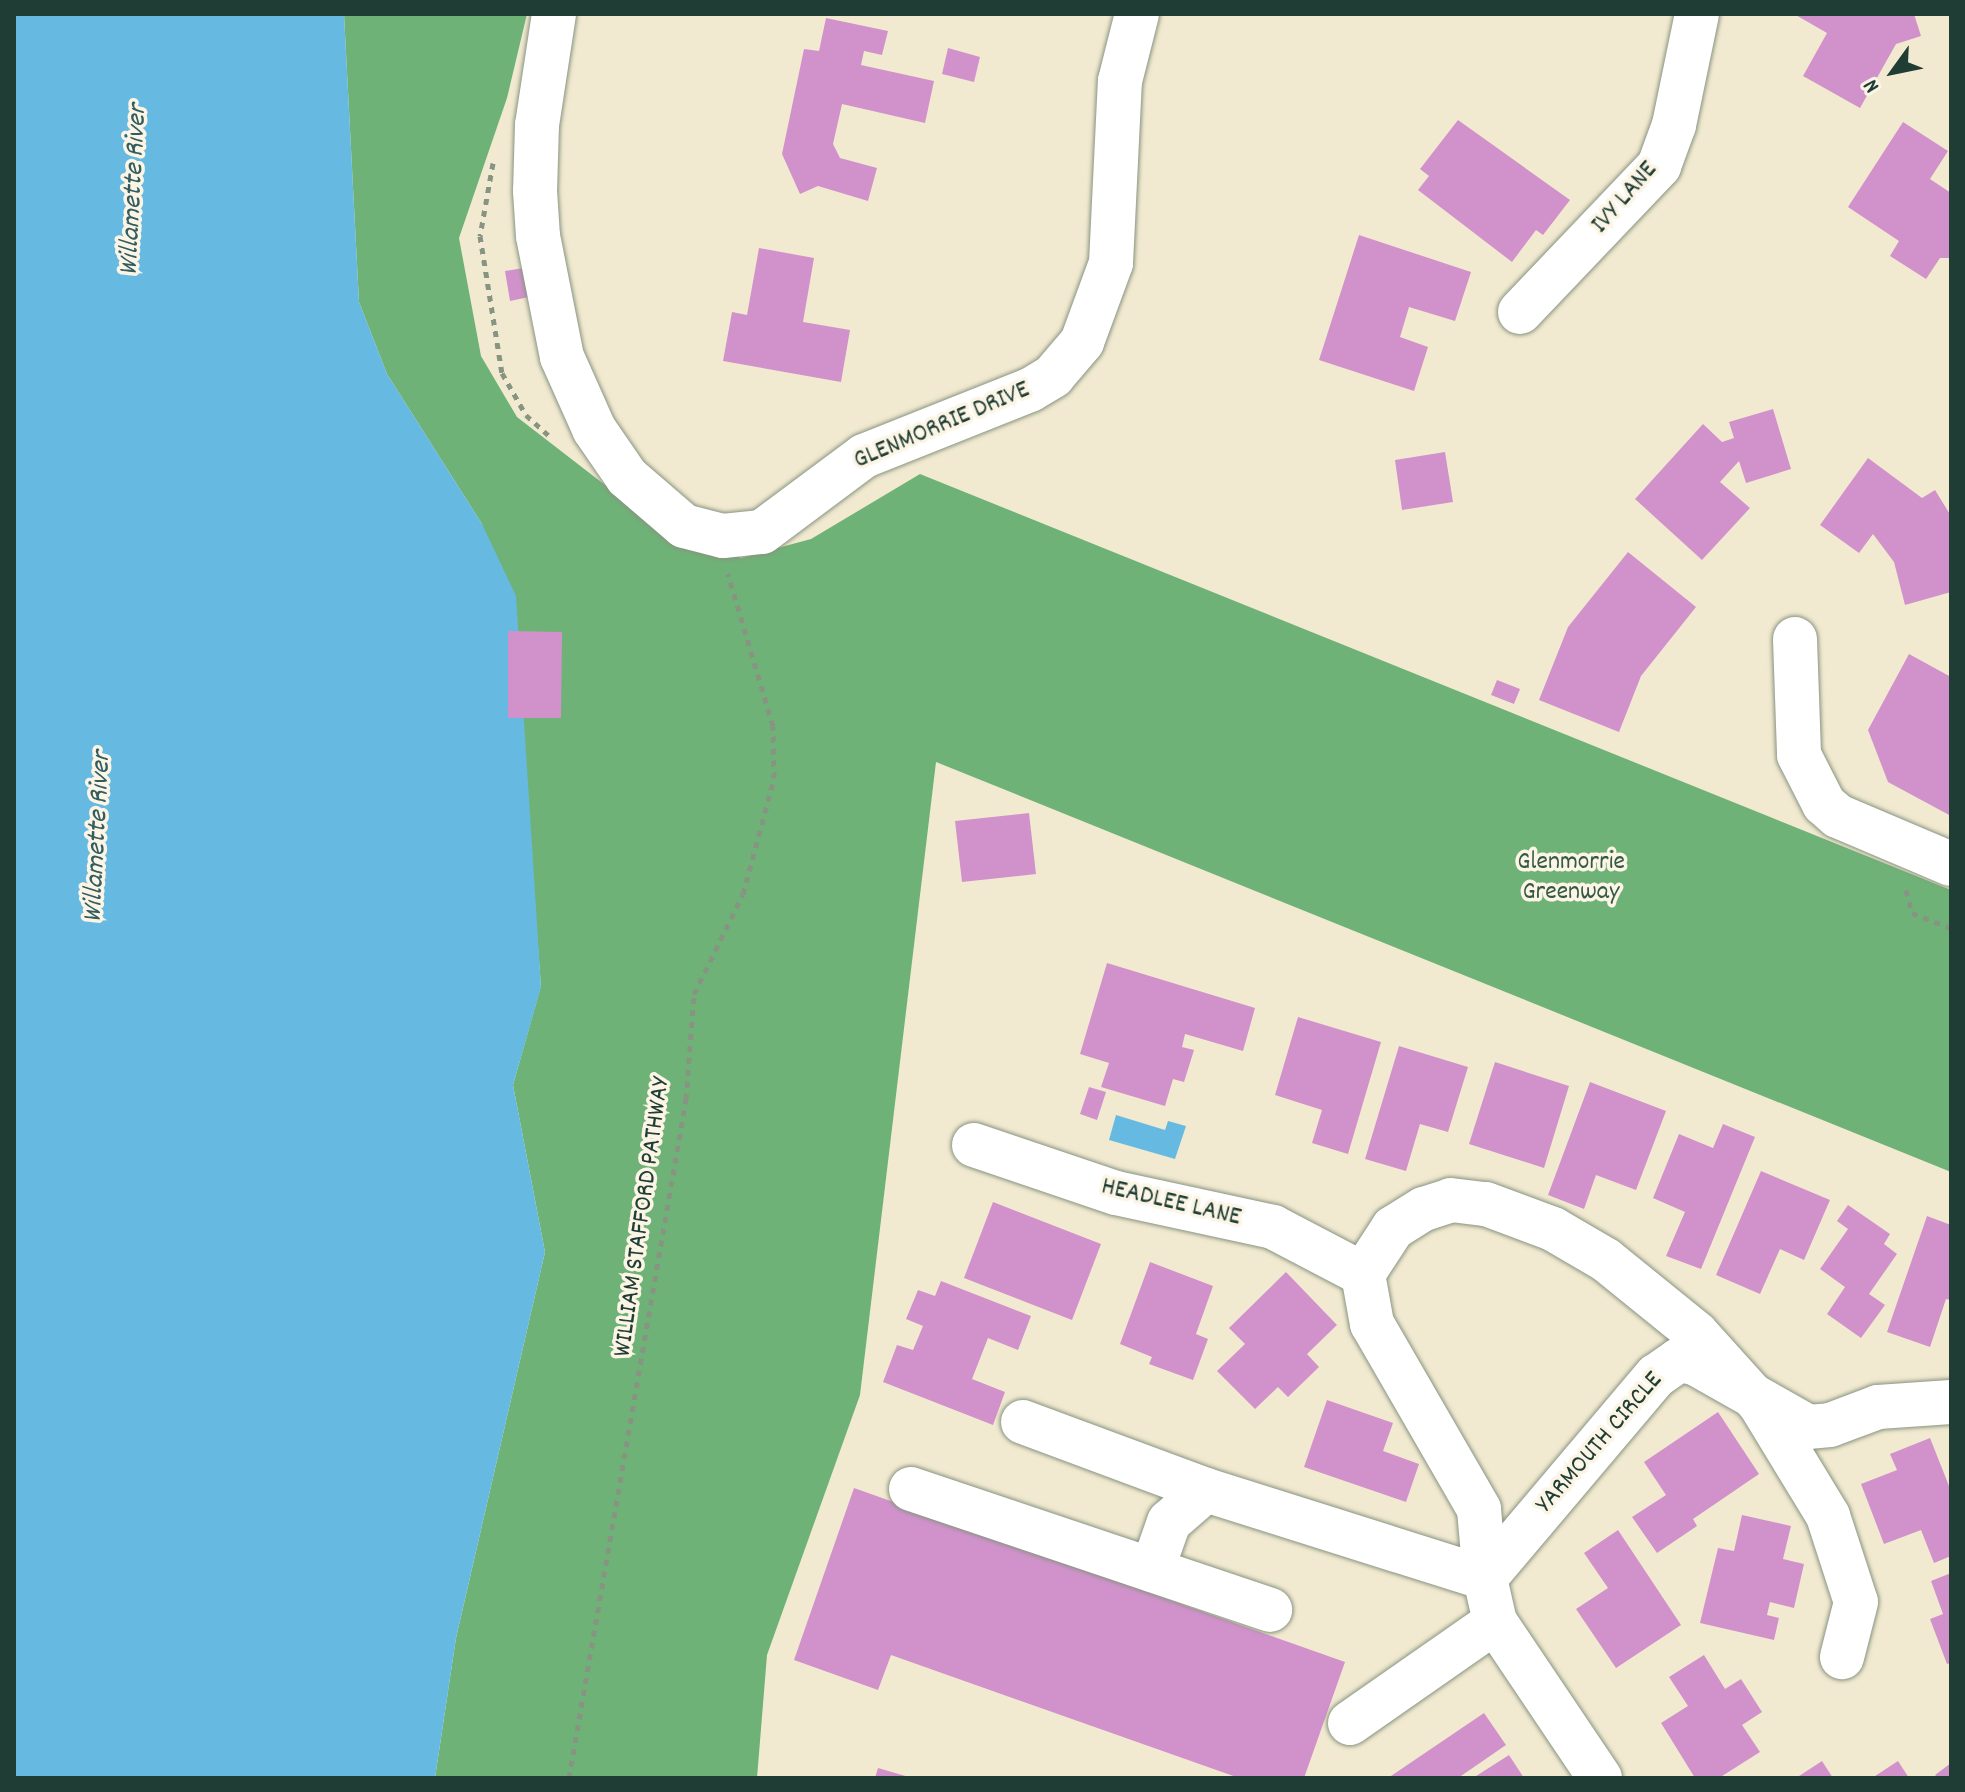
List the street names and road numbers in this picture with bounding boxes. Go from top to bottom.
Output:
street label: IVY LANE [1585,155,1665,241]
street label: GLENMORRIE DRIVE [849,375,1035,477]
street label: WILLIAM STAFFORD PATHWAY [608,1075,678,1359]
street label: HEADLEE LANE [1098,1172,1244,1234]
street label: YARMOUTH CIRCLE [1530,1366,1670,1520]

